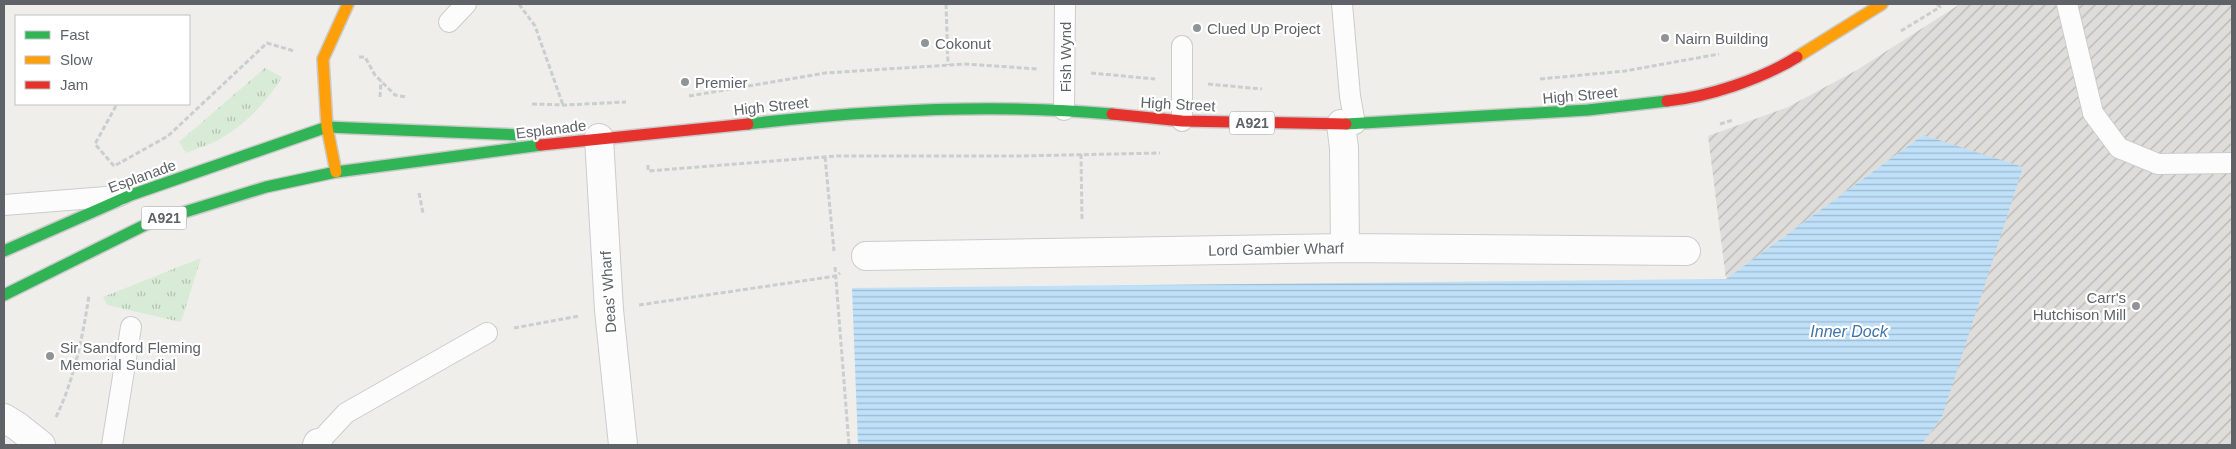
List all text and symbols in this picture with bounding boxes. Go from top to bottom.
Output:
legend [15,15,190,105]
place label: Clued Up Project [1207,20,1321,37]
street label: Fish Wynd [1057,22,1074,92]
marker: Clued Up Project [1191,22,1203,34]
text: Fast [60,26,90,43]
place label: Nairn Building [1675,30,1768,47]
marker: Nairn Building [1659,32,1671,44]
place label: Cokonut [935,35,992,52]
marker: Cokonut [919,37,931,49]
text: Slow [60,51,93,68]
place label: Premier [695,74,748,91]
text: Jam [60,76,88,93]
marker: Premier [679,76,691,88]
street label: High Street [1542,83,1619,107]
street label: High Street [733,94,810,118]
street label: High Street [1140,94,1217,114]
road number: A921 [1230,112,1274,134]
street label: Esplanade [515,116,587,142]
street label: Esplanade [106,156,178,196]
road number: A921 [142,207,186,230]
street label: Lord Gambier Wharf [1208,239,1345,259]
street label: Deas' Wharf [597,250,619,334]
place label: Carr's Hutchison Mill [2033,289,2126,323]
marker: Carr's Hutchison Mill [2130,300,2142,312]
water label: Inner Dock [1810,323,1889,340]
place label: Sir Sandford Fleming Memorial Sundial [60,339,201,373]
marker: Sir Sandford Fleming Memorial Sundial [44,350,56,362]

